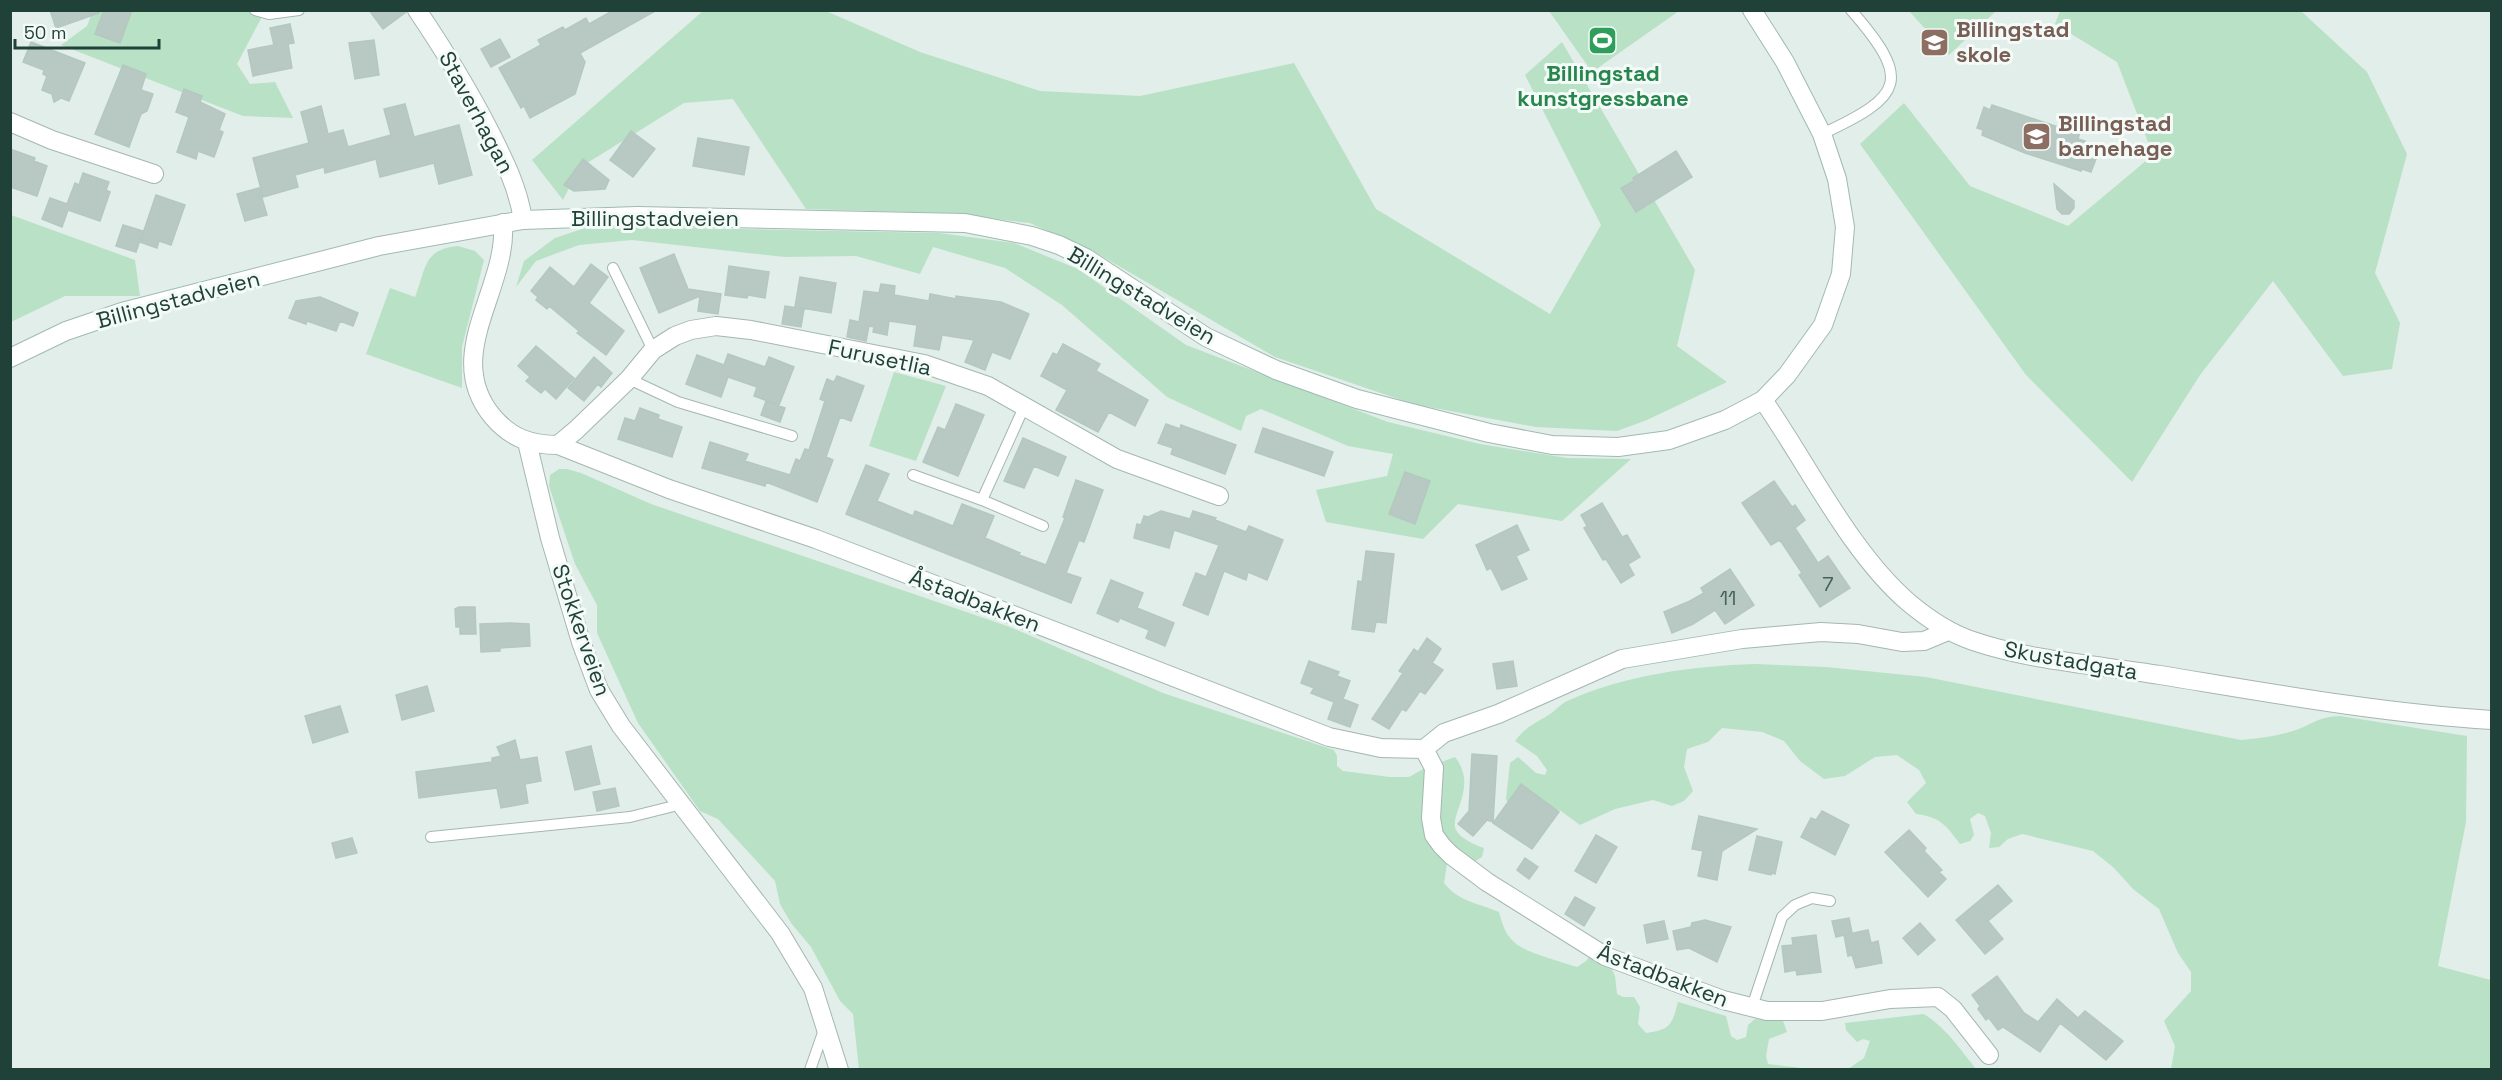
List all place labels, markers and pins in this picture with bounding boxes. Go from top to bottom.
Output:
place label: Billingstad skole [1956,15,2069,68]
sports icon: Billingstad kunstgressbane [1587,25,1619,57]
school or university icon: Billingstad skole [1919,26,1951,58]
place label: Billingstad kunstgressbane [1517,59,1689,112]
place label: Billingstad barnehage [2058,109,2173,162]
school or university icon: Billingstad barnehage [2021,120,2053,152]

